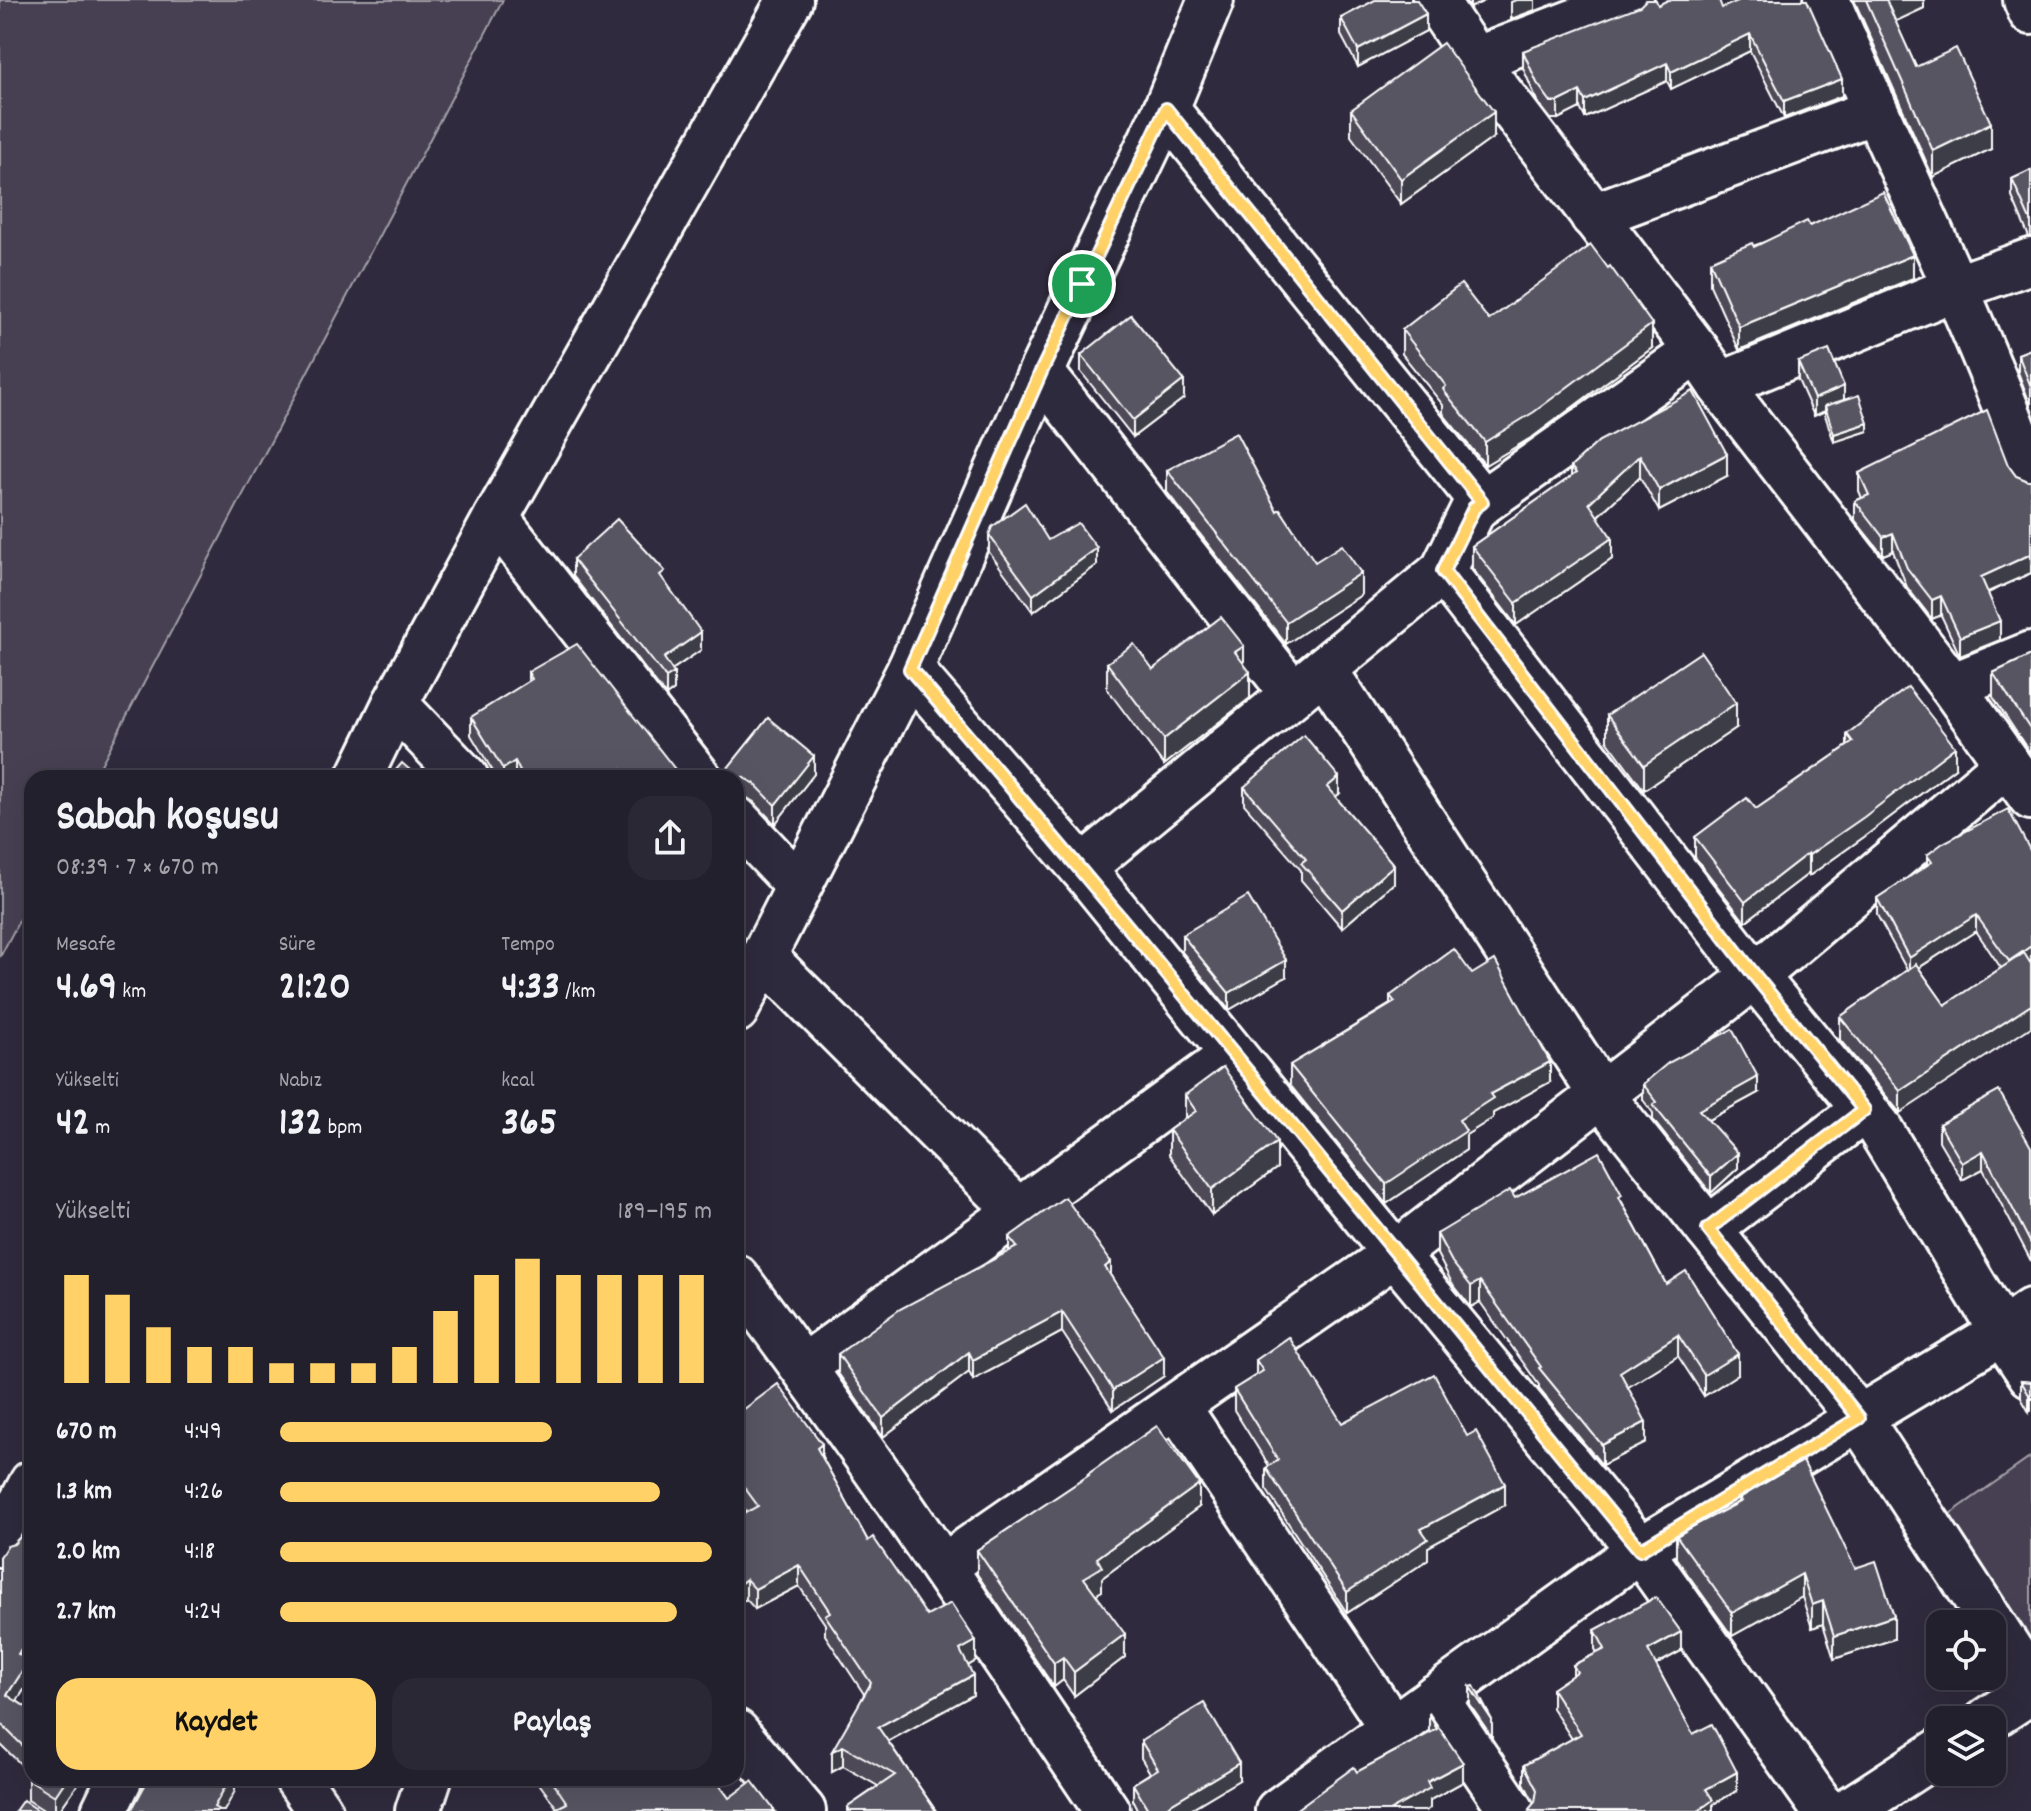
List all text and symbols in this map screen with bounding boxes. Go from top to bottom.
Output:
pin [1048,250,1116,318]
icon: arrive [1060,262,1104,306]
text: Sabah koşusu [56,788,279,851]
button: share [628,796,712,880]
text: 08:39 · 7 × 670 m [56,850,219,887]
text: Mesafe [56,930,116,961]
text: Süre [279,930,316,961]
text: Tempo [501,930,555,961]
text: 4.69 [56,961,117,1018]
text: 21:20 [279,961,351,1018]
text: 4:33 [501,961,560,1018]
text: km [117,977,146,1008]
text: /km [560,977,596,1008]
text: Yükselti [56,1066,119,1097]
text: Nabız [279,1066,322,1097]
text: kcal [501,1066,535,1097]
text: 42 [56,1097,90,1154]
text: 132 [279,1097,323,1154]
text: 365 [501,1097,557,1154]
text: m [90,1113,110,1144]
text: bpm [323,1113,362,1144]
text: Yükselti [56,1194,130,1231]
text: 189–195 m [618,1194,712,1231]
text: 670 m [56,1414,117,1451]
text: 4:49 [184,1414,222,1451]
text: 1.3 km [56,1474,112,1511]
text: 4:26 [184,1474,223,1511]
text: 2.0 km [56,1534,120,1571]
text: 4:18 [184,1534,215,1571]
text: 2.7 km [56,1594,116,1631]
text: 4:24 [184,1594,221,1631]
map controls [1926,1610,2006,1786]
button: locate [1926,1610,2006,1690]
button: Kaydet [56,1678,376,1770]
button: Paylaş [392,1678,712,1770]
button: layers [1926,1706,2006,1786]

